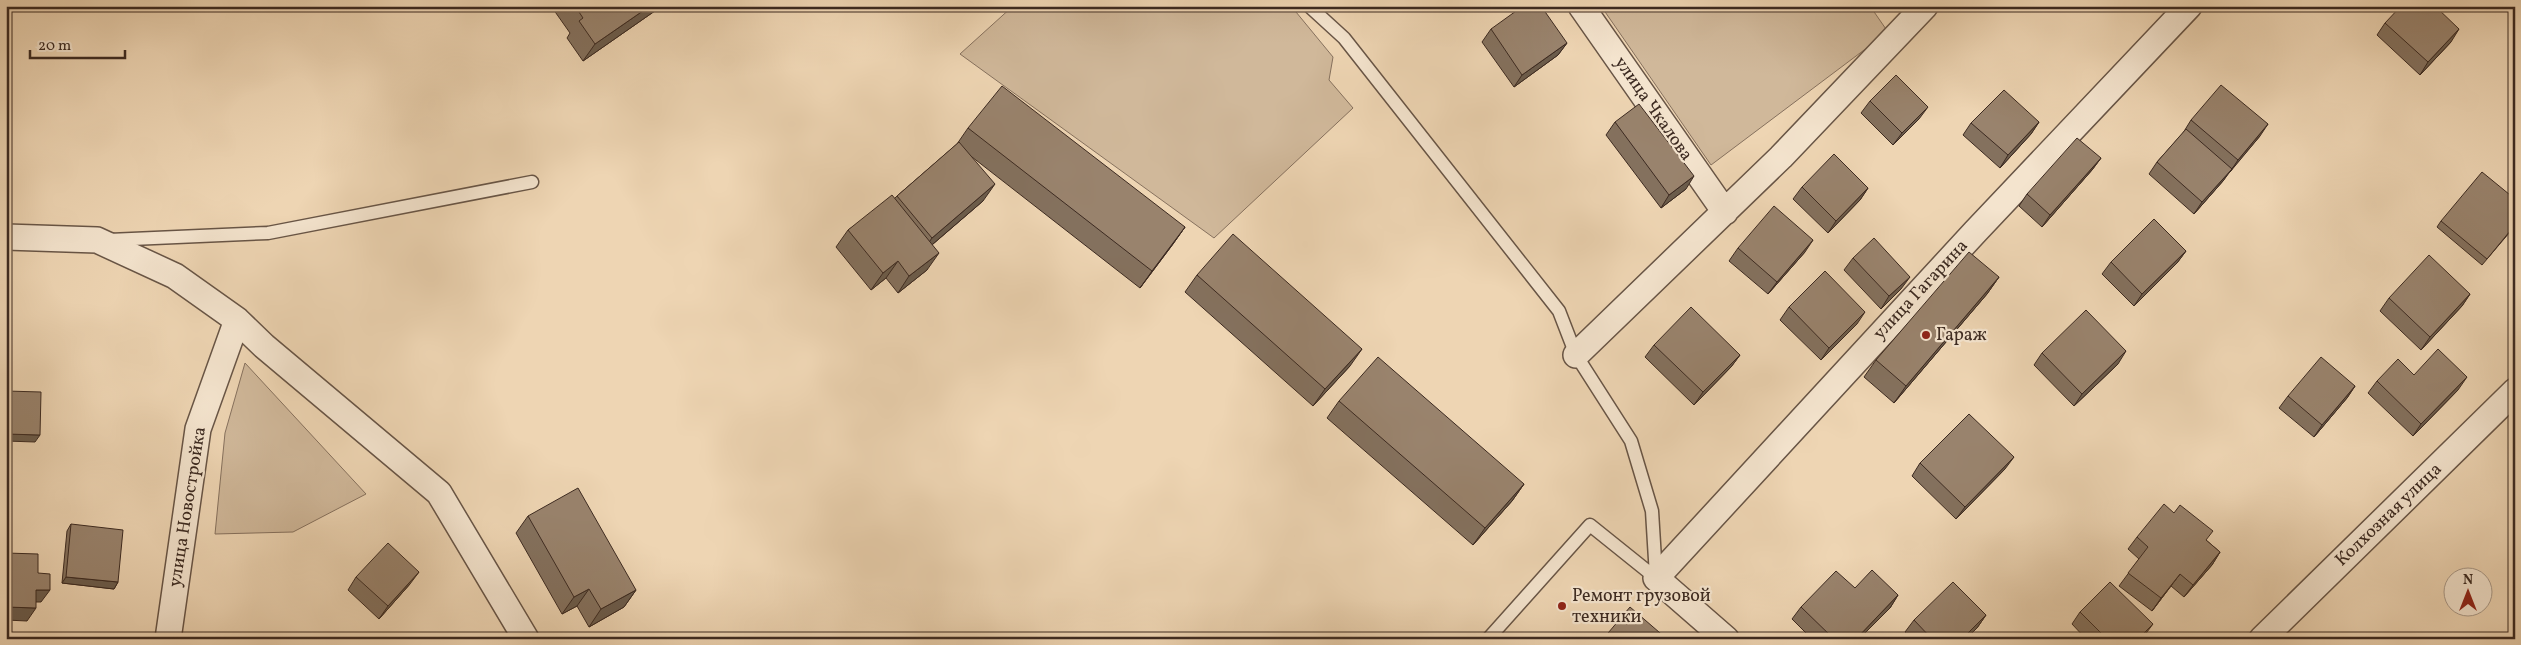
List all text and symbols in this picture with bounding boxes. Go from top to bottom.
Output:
scale bar [30,28,125,60]
text: 20 m [38,36,71,57]
street label: улица Чкалова [1608,52,1698,166]
street label: улица Гагарина [1868,234,1974,346]
place label: Гараж [1936,323,1987,348]
marker: Гараж [1920,329,1932,341]
street label: улица Новостройка [163,425,213,589]
street label: Колхозная улица [2330,457,2448,573]
north arrow [2444,568,2494,618]
text: N [2463,571,2473,590]
place label: Ремонт грузовой техники [1572,584,1711,630]
marker: Ремонт грузовой техники [1556,600,1568,612]

